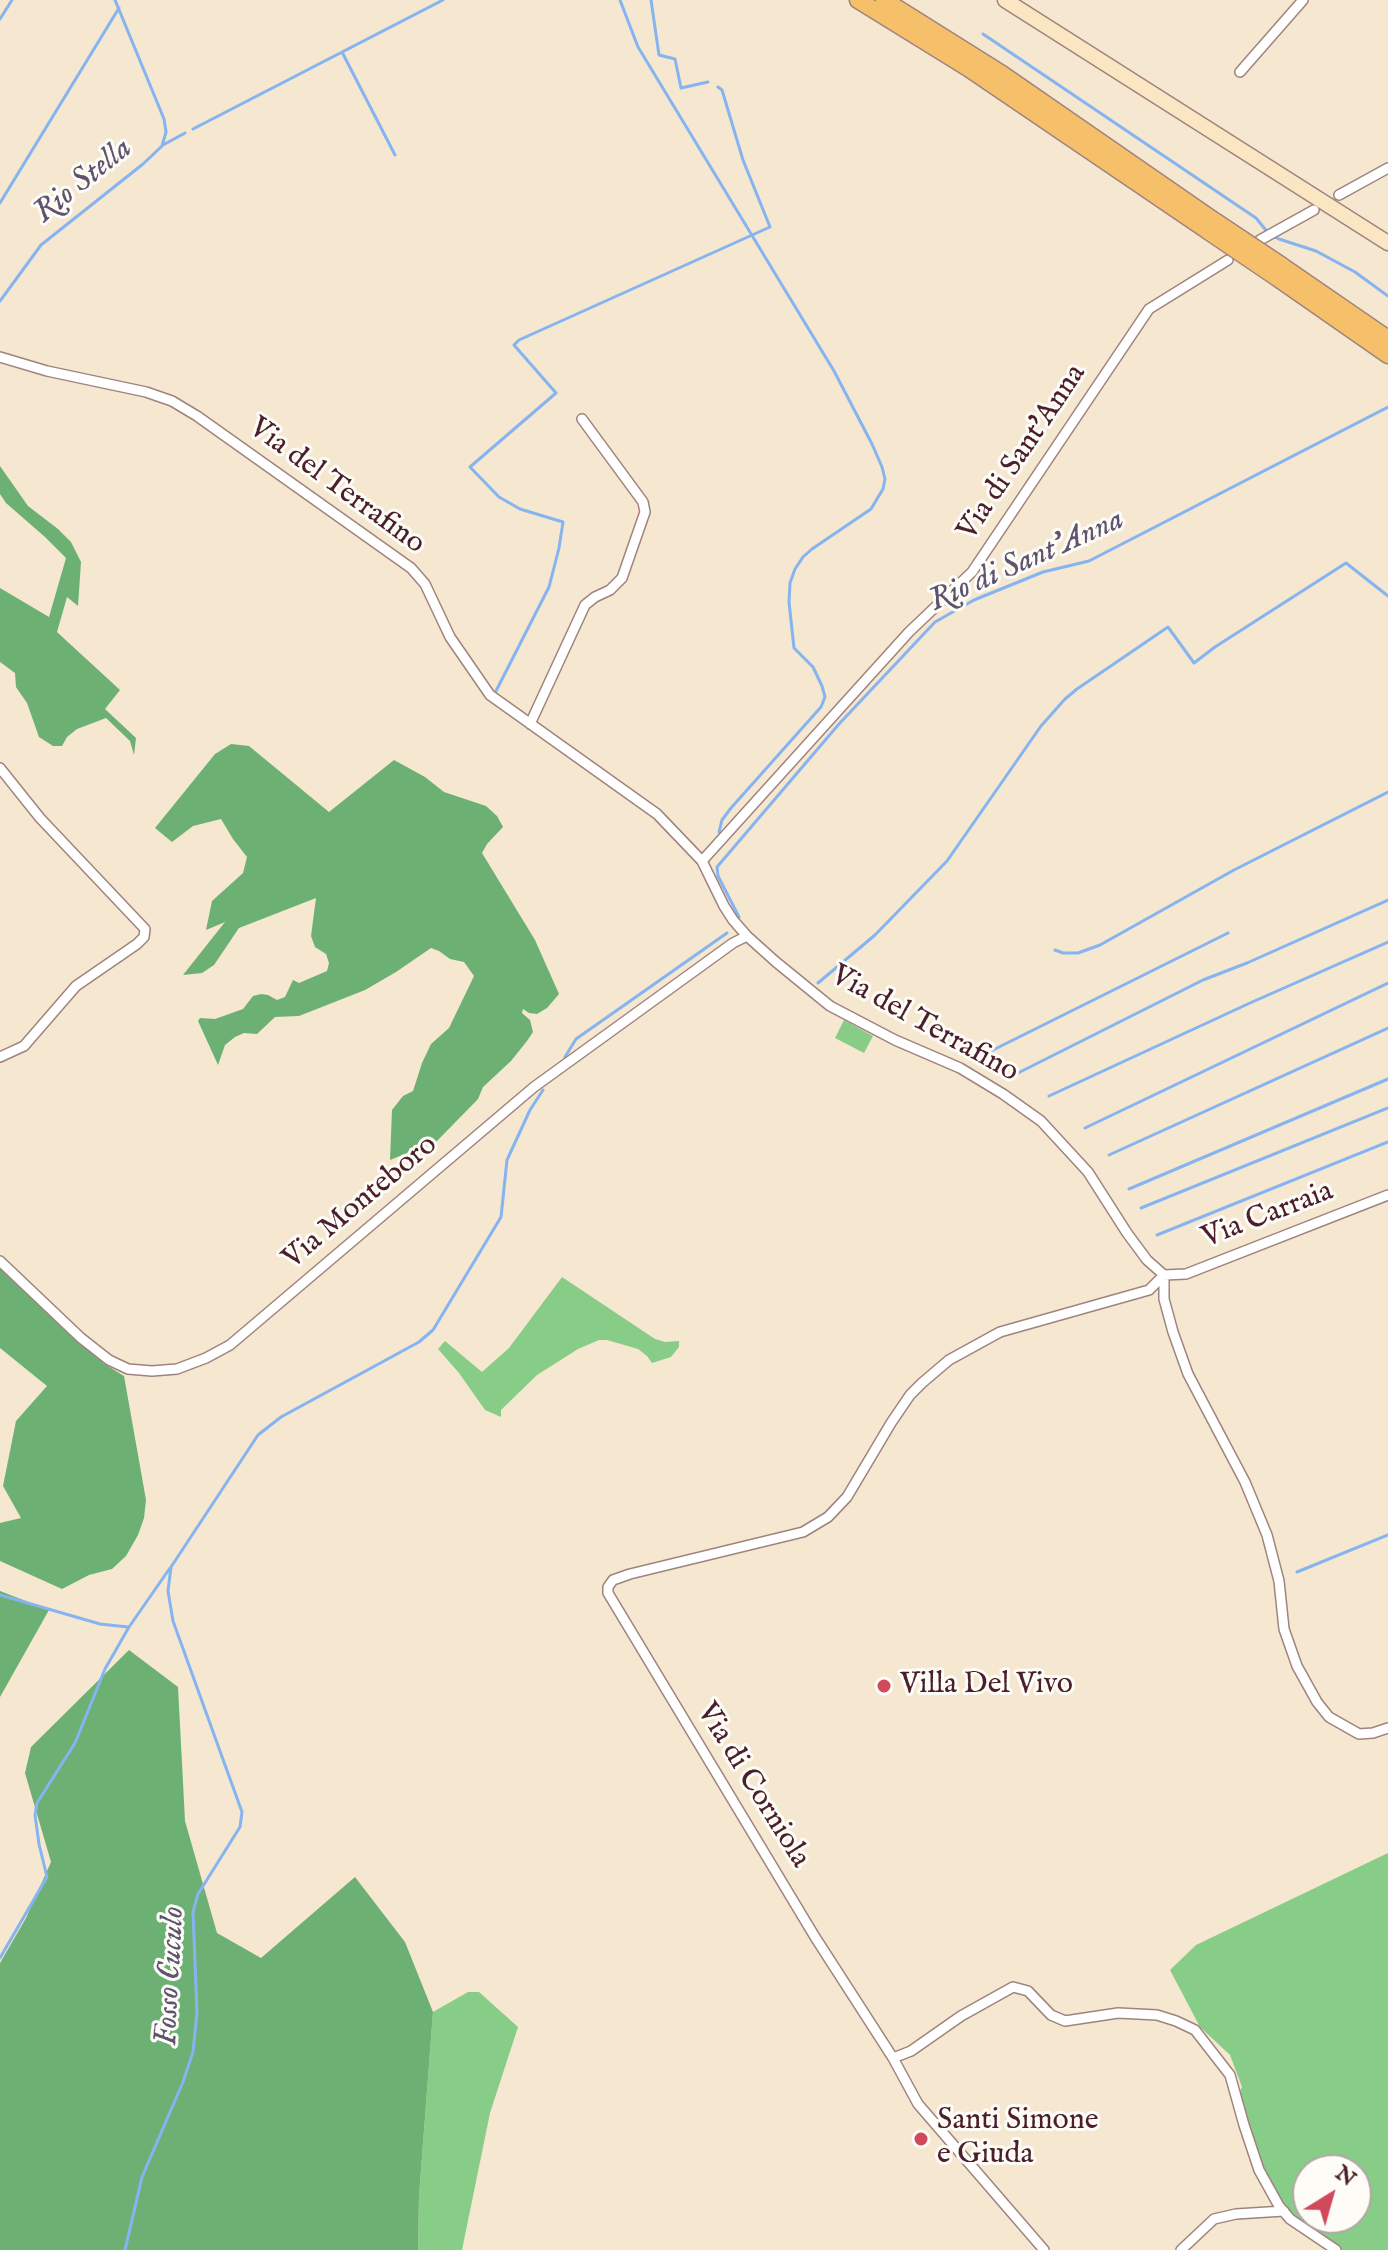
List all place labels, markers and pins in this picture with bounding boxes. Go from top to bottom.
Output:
place label: Villa Del Vivo [900,1668,1073,1704]
marker: Villa Del Vivo [875,1677,893,1695]
place label: Santi Simone e Giuda [937,2104,1098,2174]
marker: Santi Simone e Giuda [912,2130,930,2148]

